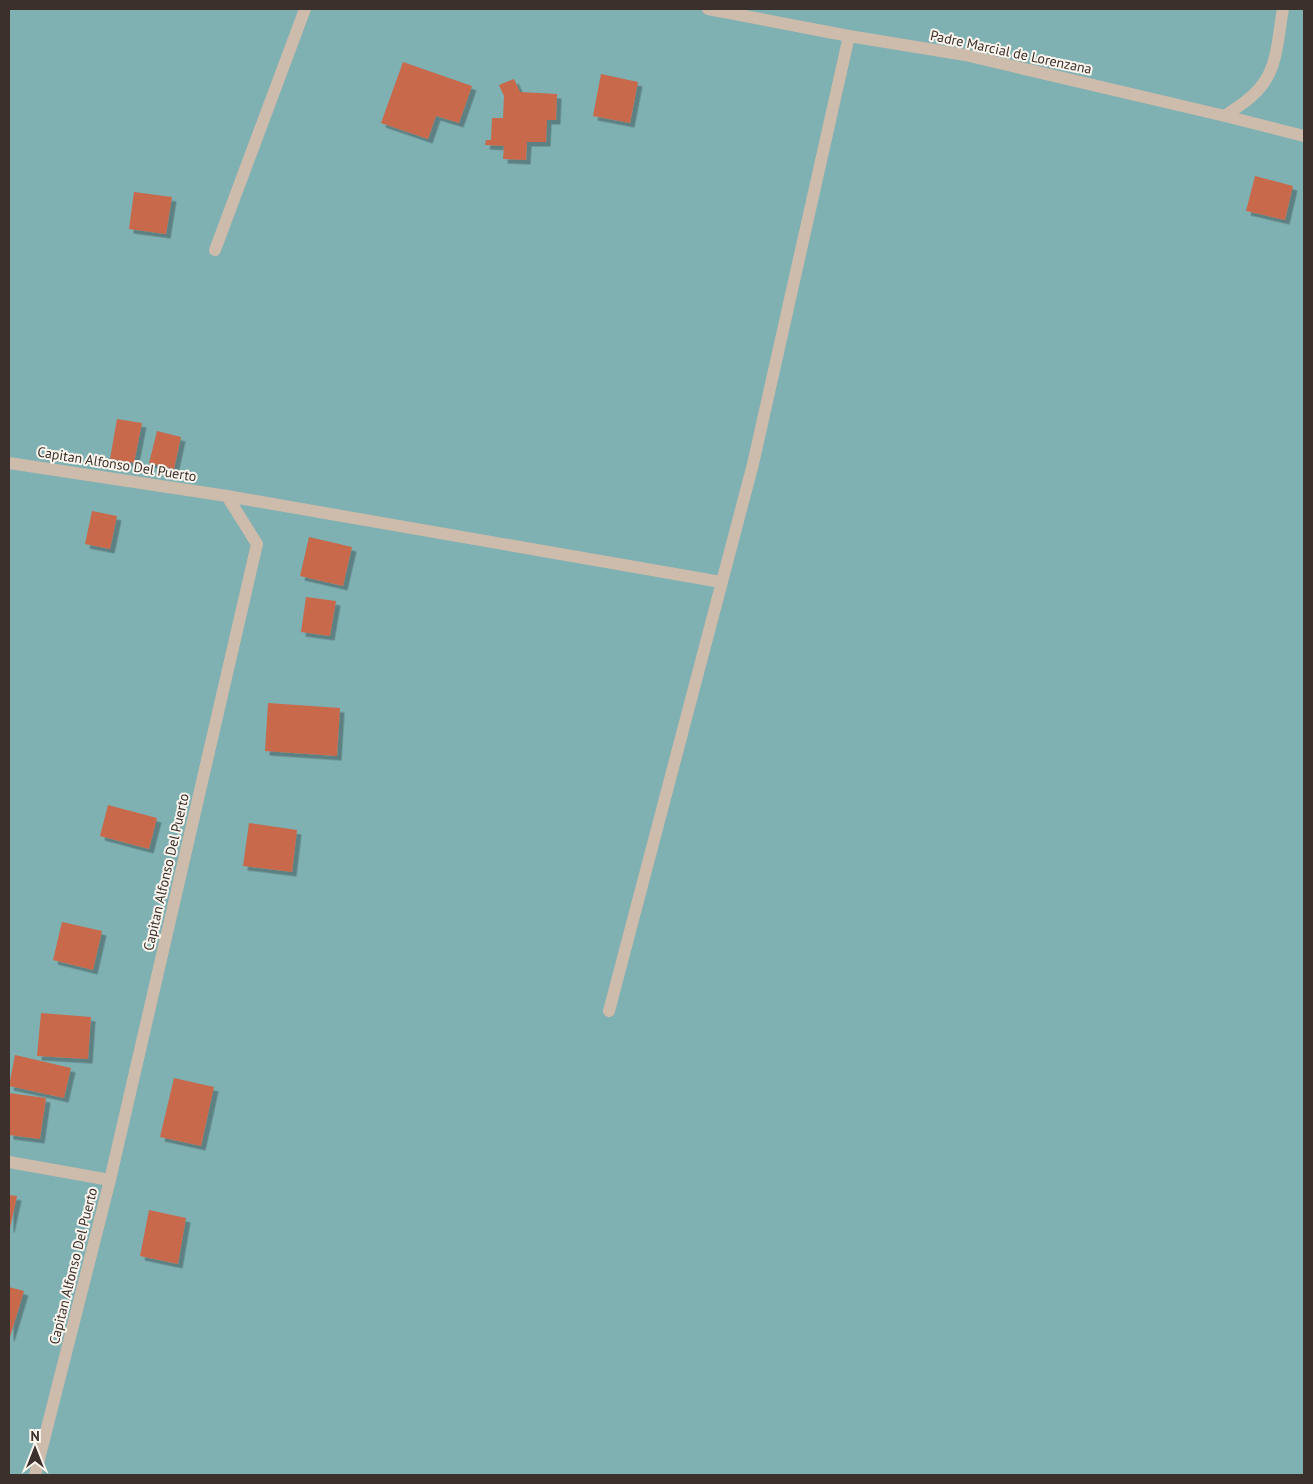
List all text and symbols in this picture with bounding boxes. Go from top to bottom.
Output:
street label: Padre Marcial de Lorenzana [929,26,1093,78]
street label: Capitan Alfonso Del Puerto [36,443,198,485]
street label: Capitan Alfonso Del Puerto [139,792,193,952]
street label: Capitan Alfonso Del Puerto [45,1186,101,1346]
north arrow [10,1424,60,1474]
text: N [30,1427,40,1445]

